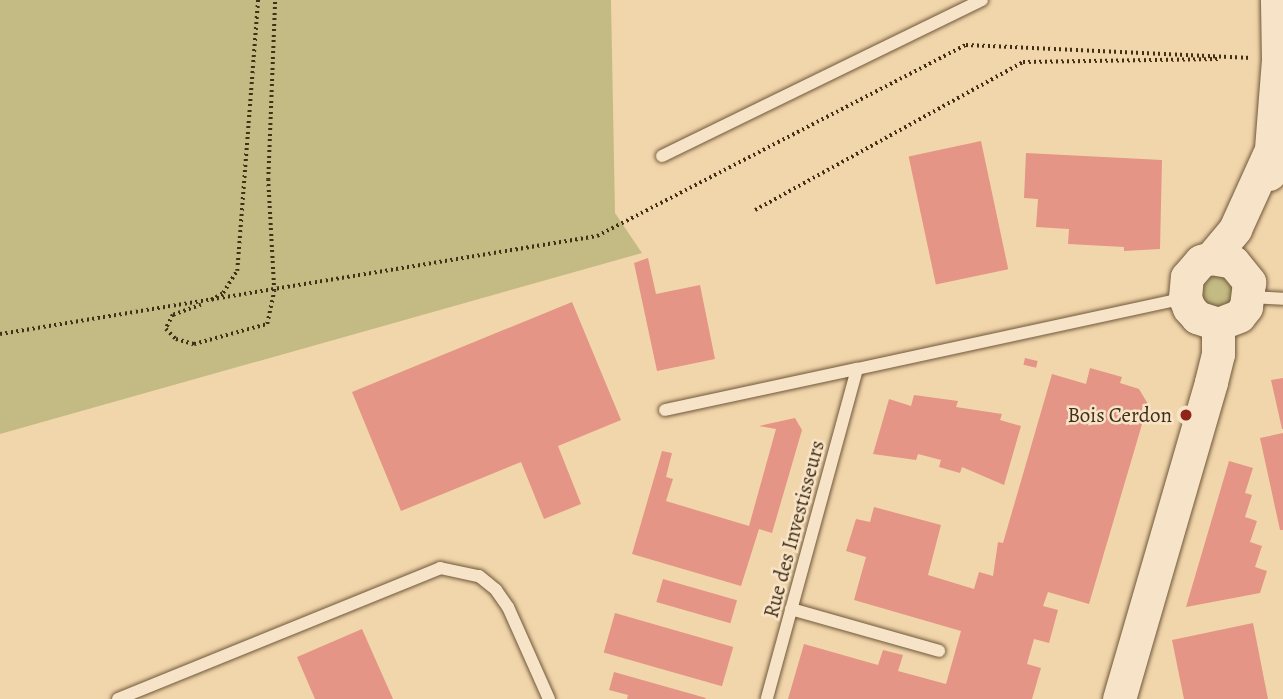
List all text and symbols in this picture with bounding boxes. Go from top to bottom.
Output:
place label: Bois Cerdon [1067,402,1172,428]
marker: Bois Cerdon [1178,407,1194,423]
street label: Rue des Investisseurs [758,437,830,621]

